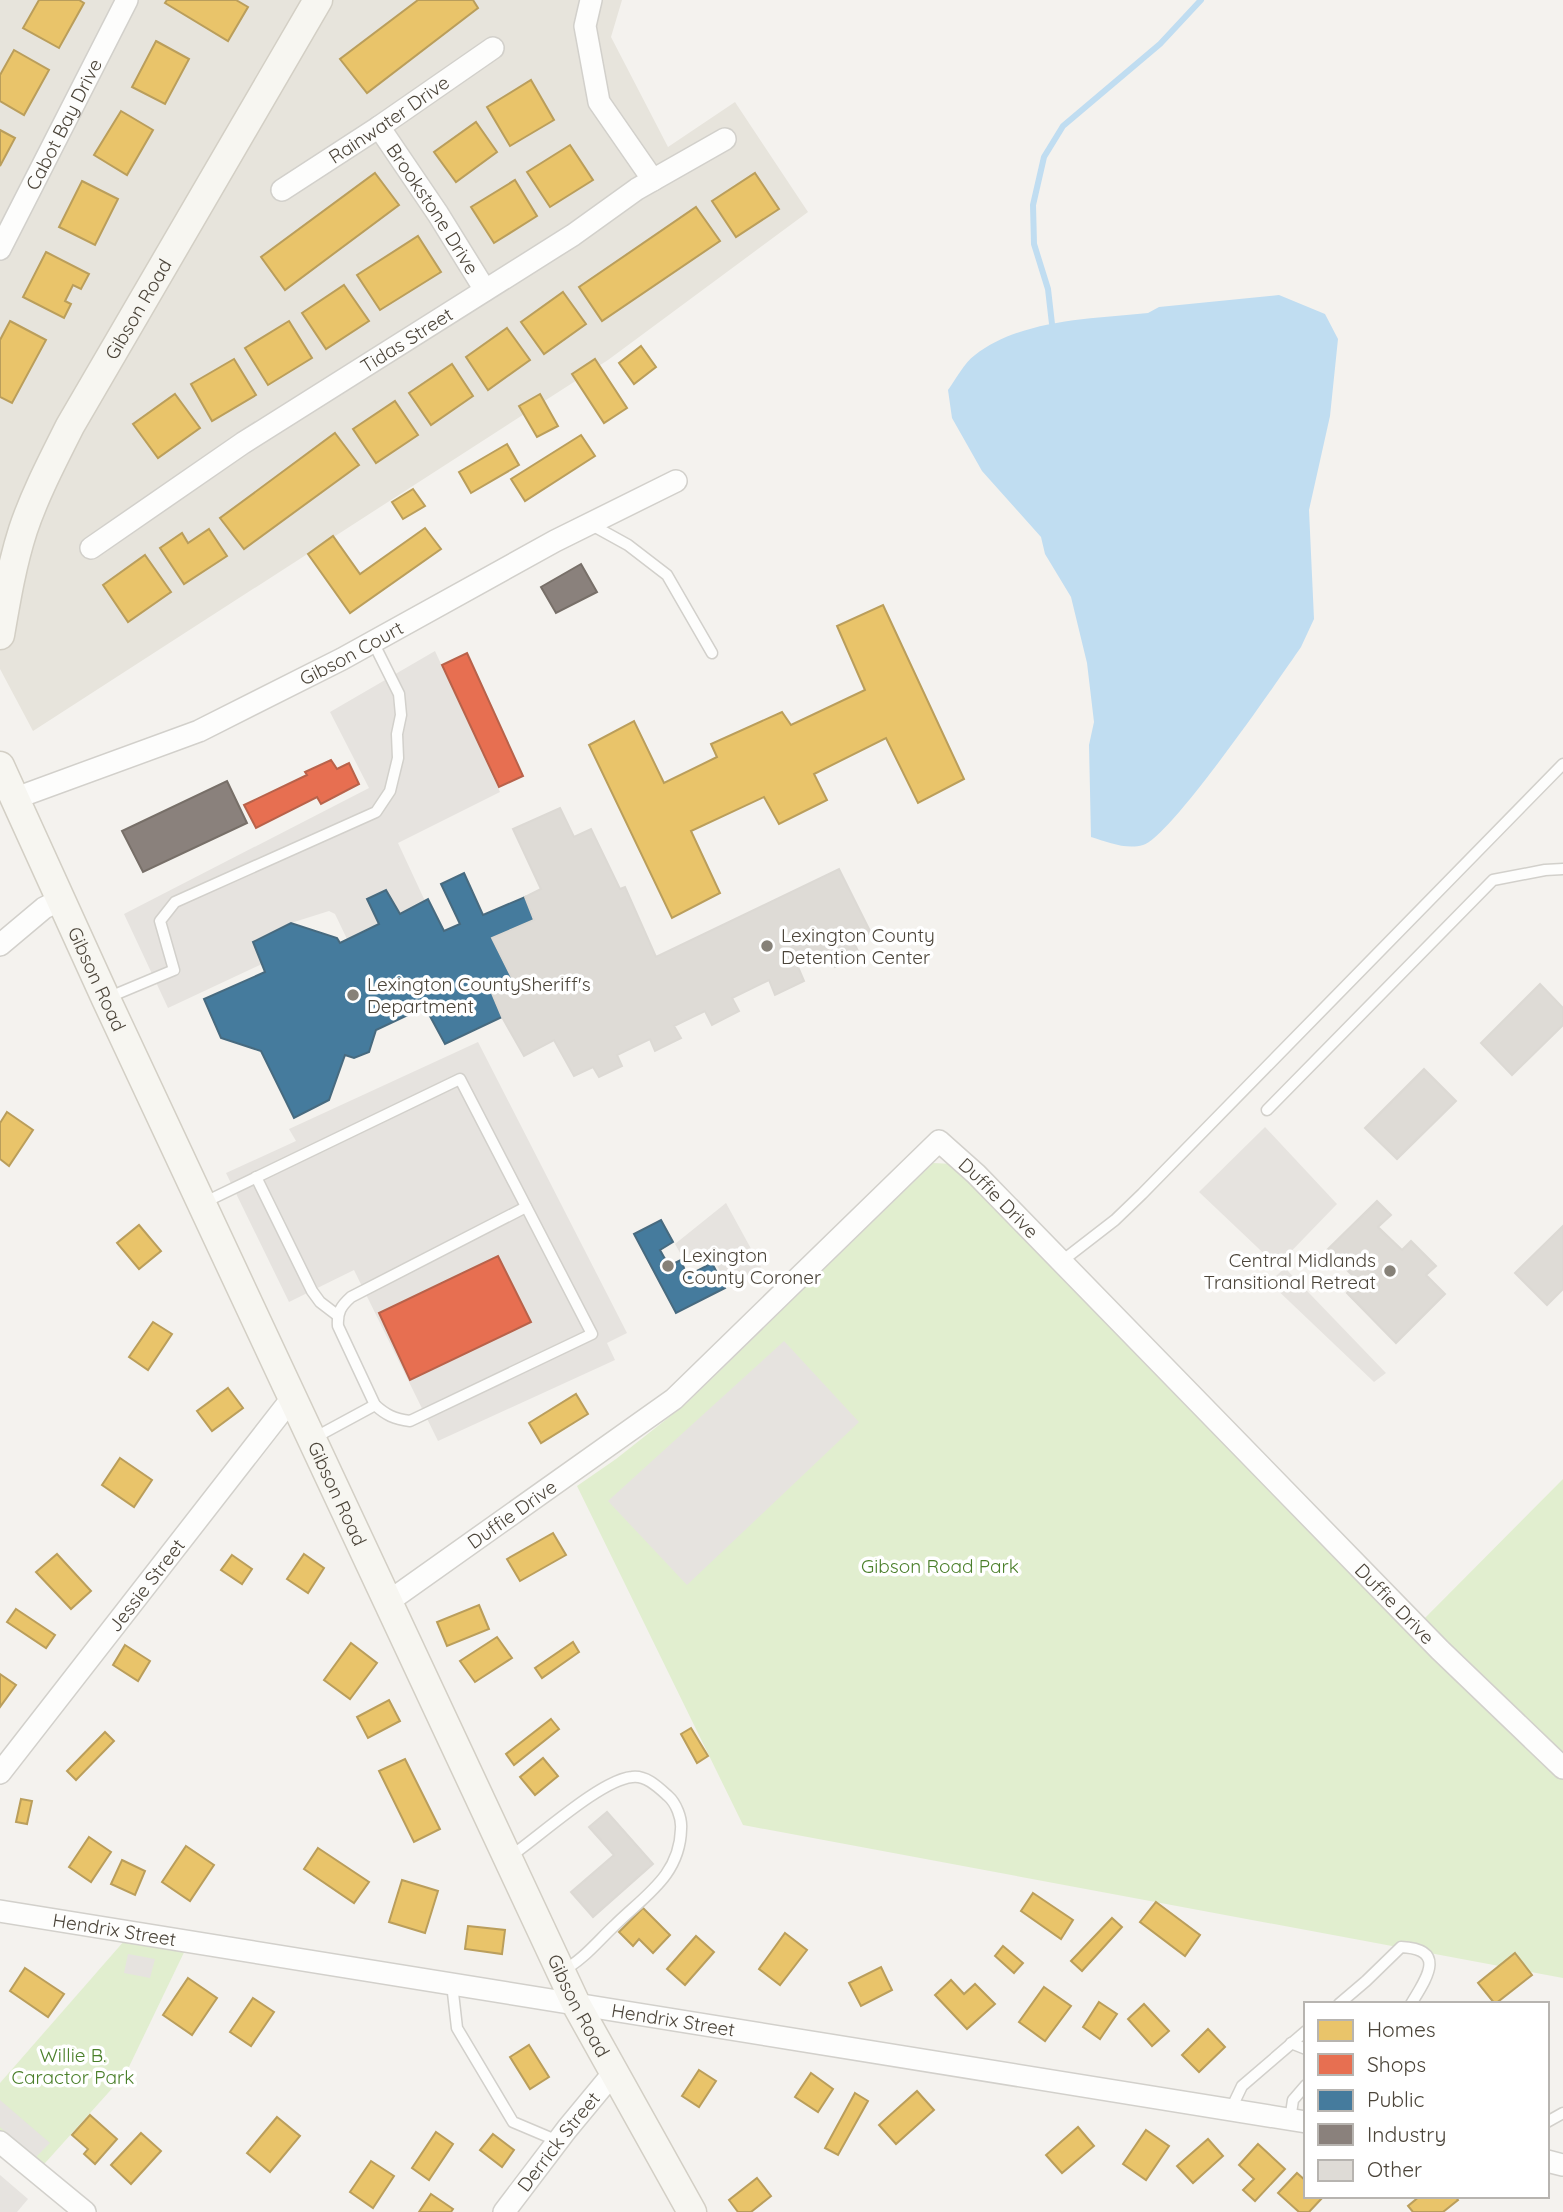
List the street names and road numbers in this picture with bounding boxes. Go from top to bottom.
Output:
street label: Cabot Bay Drive [20,55,107,194]
street label: Rainwater Drive [324,70,454,169]
street label: Brookstone Drive [381,139,484,279]
street label: Gibson Road [99,254,177,364]
street label: Tidas Street [356,302,457,378]
street label: Gibson Court [296,616,407,690]
street label: Gibson Road [63,923,131,1035]
street label: Duffie Drive [954,1152,1044,1243]
street label: Gibson Road [303,1438,372,1550]
street label: Duffie Drive [463,1474,561,1554]
street label: Jessie Street [103,1534,190,1637]
street label: Duffie Drive [1350,1558,1440,1649]
street label: Hendrix Street [51,1908,178,1951]
street label: Gibson Road [542,1950,615,2061]
street label: Hendrix Street [610,1998,737,2042]
street label: Derrick Street [512,2087,605,2196]

